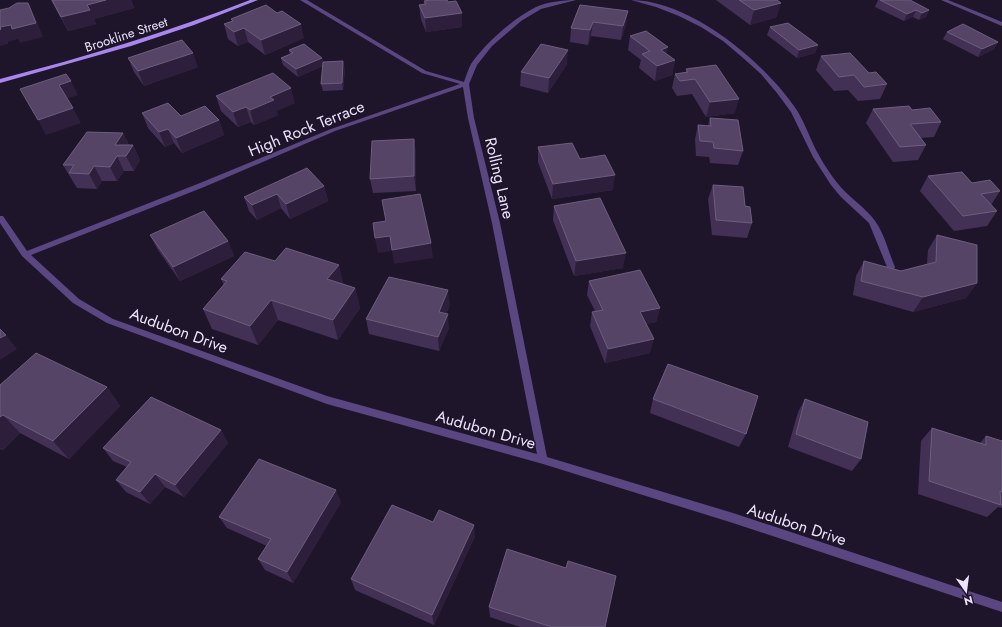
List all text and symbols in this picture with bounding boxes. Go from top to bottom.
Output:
street label: Brookline Street [82,12,171,57]
street label: High Rock Terrace [245,95,368,162]
street label: Rolling Lane [479,135,520,221]
street label: Audubon Drive [127,302,231,359]
street label: Audubon Drive [433,404,538,455]
street label: Audubon Drive [744,498,849,551]
north arrow [946,571,986,611]
text: N [962,592,975,610]

